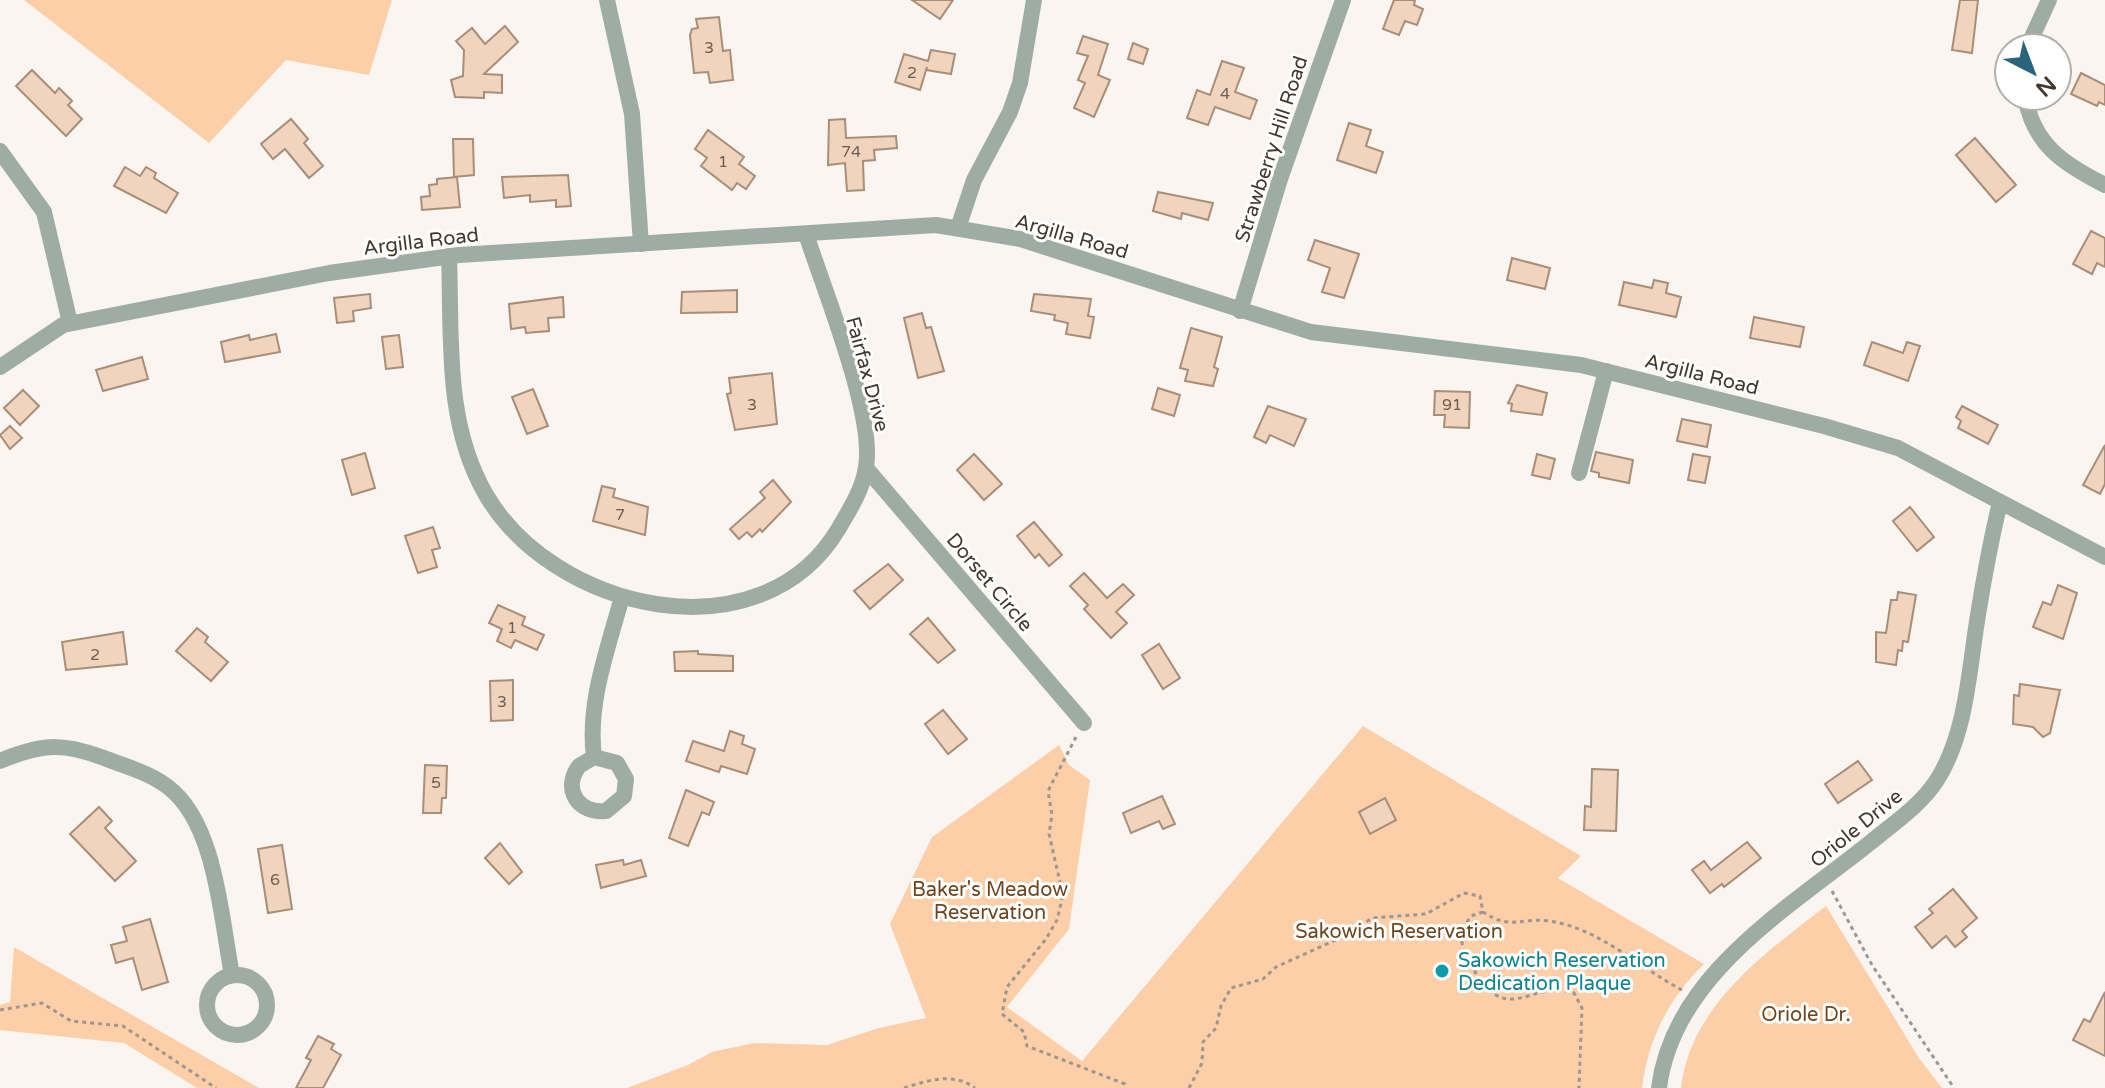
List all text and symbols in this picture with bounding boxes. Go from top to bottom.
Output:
north arrow [1993,32,2073,112]
house number: 3 [704,38,714,58]
street label: Strawberry Hill Road [1230,53,1313,246]
house number: 2 [907,63,917,83]
text: N [2030,71,2061,102]
house number: 4 [1220,84,1230,104]
house number: 74 [841,142,861,162]
house number: 1 [718,152,728,172]
street label: Argilla Road [1012,209,1131,265]
street label: Argilla Road [362,223,480,261]
street label: Fairfax Drive [840,314,894,435]
street label: Argilla Road [1642,349,1761,401]
house number: 3 [747,395,757,415]
house number: 91 [1442,395,1462,415]
house number: 7 [615,505,625,525]
street label: Dorset Circle [941,528,1037,637]
house number: 1 [507,618,517,638]
house number: 2 [90,645,100,665]
house number: 3 [497,692,507,712]
house number: 5 [431,773,441,793]
street label: Oriole Drive [1806,784,1908,873]
house number: 6 [270,870,280,890]
park label: Baker's Meadow Reservation [912,878,1068,925]
park label: Sakowich Reservation [1295,920,1503,944]
place label: Sakowich Reservation Dedication Plaque [1458,949,1666,996]
marker: Sakowich Reservation Dedication Plaque [1433,962,1451,980]
park label: Oriole Dr. [1761,1003,1851,1027]

